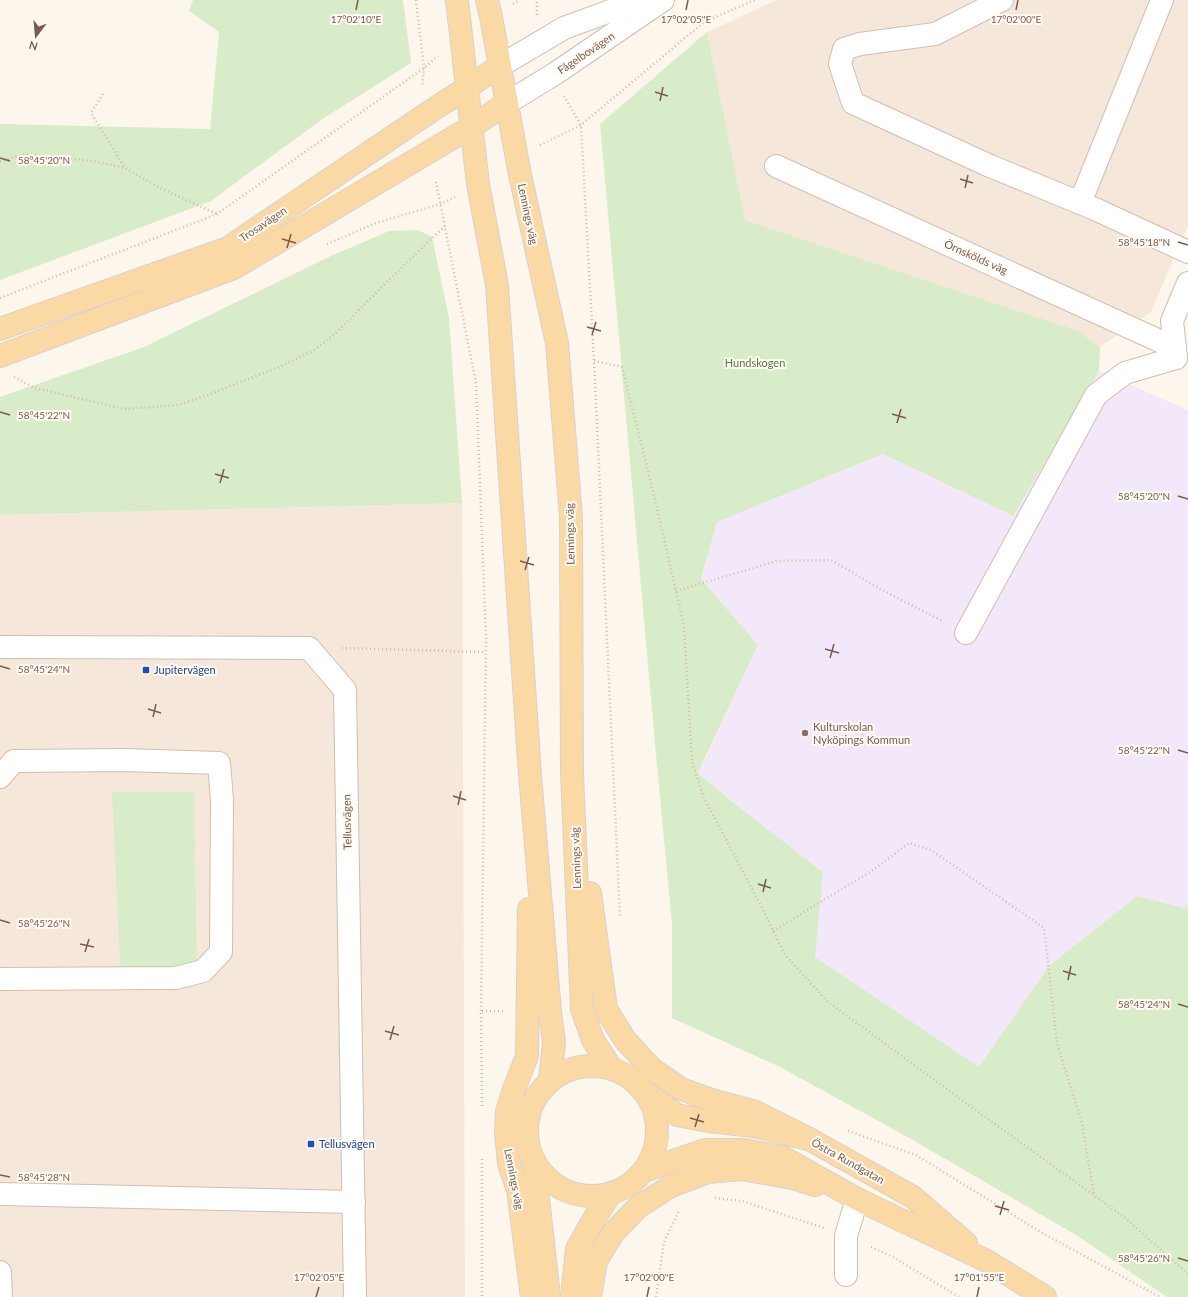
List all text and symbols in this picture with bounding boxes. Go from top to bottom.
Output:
text: 17°02'10"E [331,13,381,25]
text: 17°02'05"E [661,13,711,25]
text: 17°02'00"E [991,13,1041,25]
north arrow [16,16,56,56]
street label: Fågelbovägen [555,29,617,76]
text: N [27,39,39,54]
text: 58°45'20"N [18,154,70,166]
street label: Lennings väg [516,182,541,246]
street label: Trosavägen [237,203,289,244]
text: 58°45'18"N [1118,236,1170,248]
street label: Örnskölds väg [943,237,1010,276]
park label: Hundskogen [725,356,785,369]
text: 58°45'22"N [18,409,70,421]
text: 58°45'20"N [1118,490,1170,502]
street label: Lennings väg [562,503,577,565]
text: 58°45'24"N [18,663,70,675]
place label: Jupitervägen [154,663,216,676]
marker: Jupitervägen [141,665,151,675]
place label: Kulturskolan Nyköpings Kommun [813,720,910,746]
marker: Kulturskolan Nyköpings Kommun [800,728,810,738]
text: 58°45'22"N [1118,744,1170,756]
street label: Tellusvägen [340,794,353,850]
street label: Lennings väg [568,827,583,889]
text: 58°45'26"N [18,917,70,929]
text: 58°45'24"N [1118,998,1170,1010]
street label: Östra Rundgatan [809,1135,887,1186]
place label: Tellusvägen [319,1137,375,1150]
marker: Tellusvägen [306,1139,316,1149]
street label: Lennings väg [502,1147,527,1211]
text: 58°45'28"N [18,1171,70,1183]
text: 58°45'26"N [1118,1252,1170,1264]
text: 17°02'05"E [294,1271,344,1283]
text: 17°02'00"E [624,1271,674,1283]
text: 17°01'55"E [954,1271,1004,1283]

